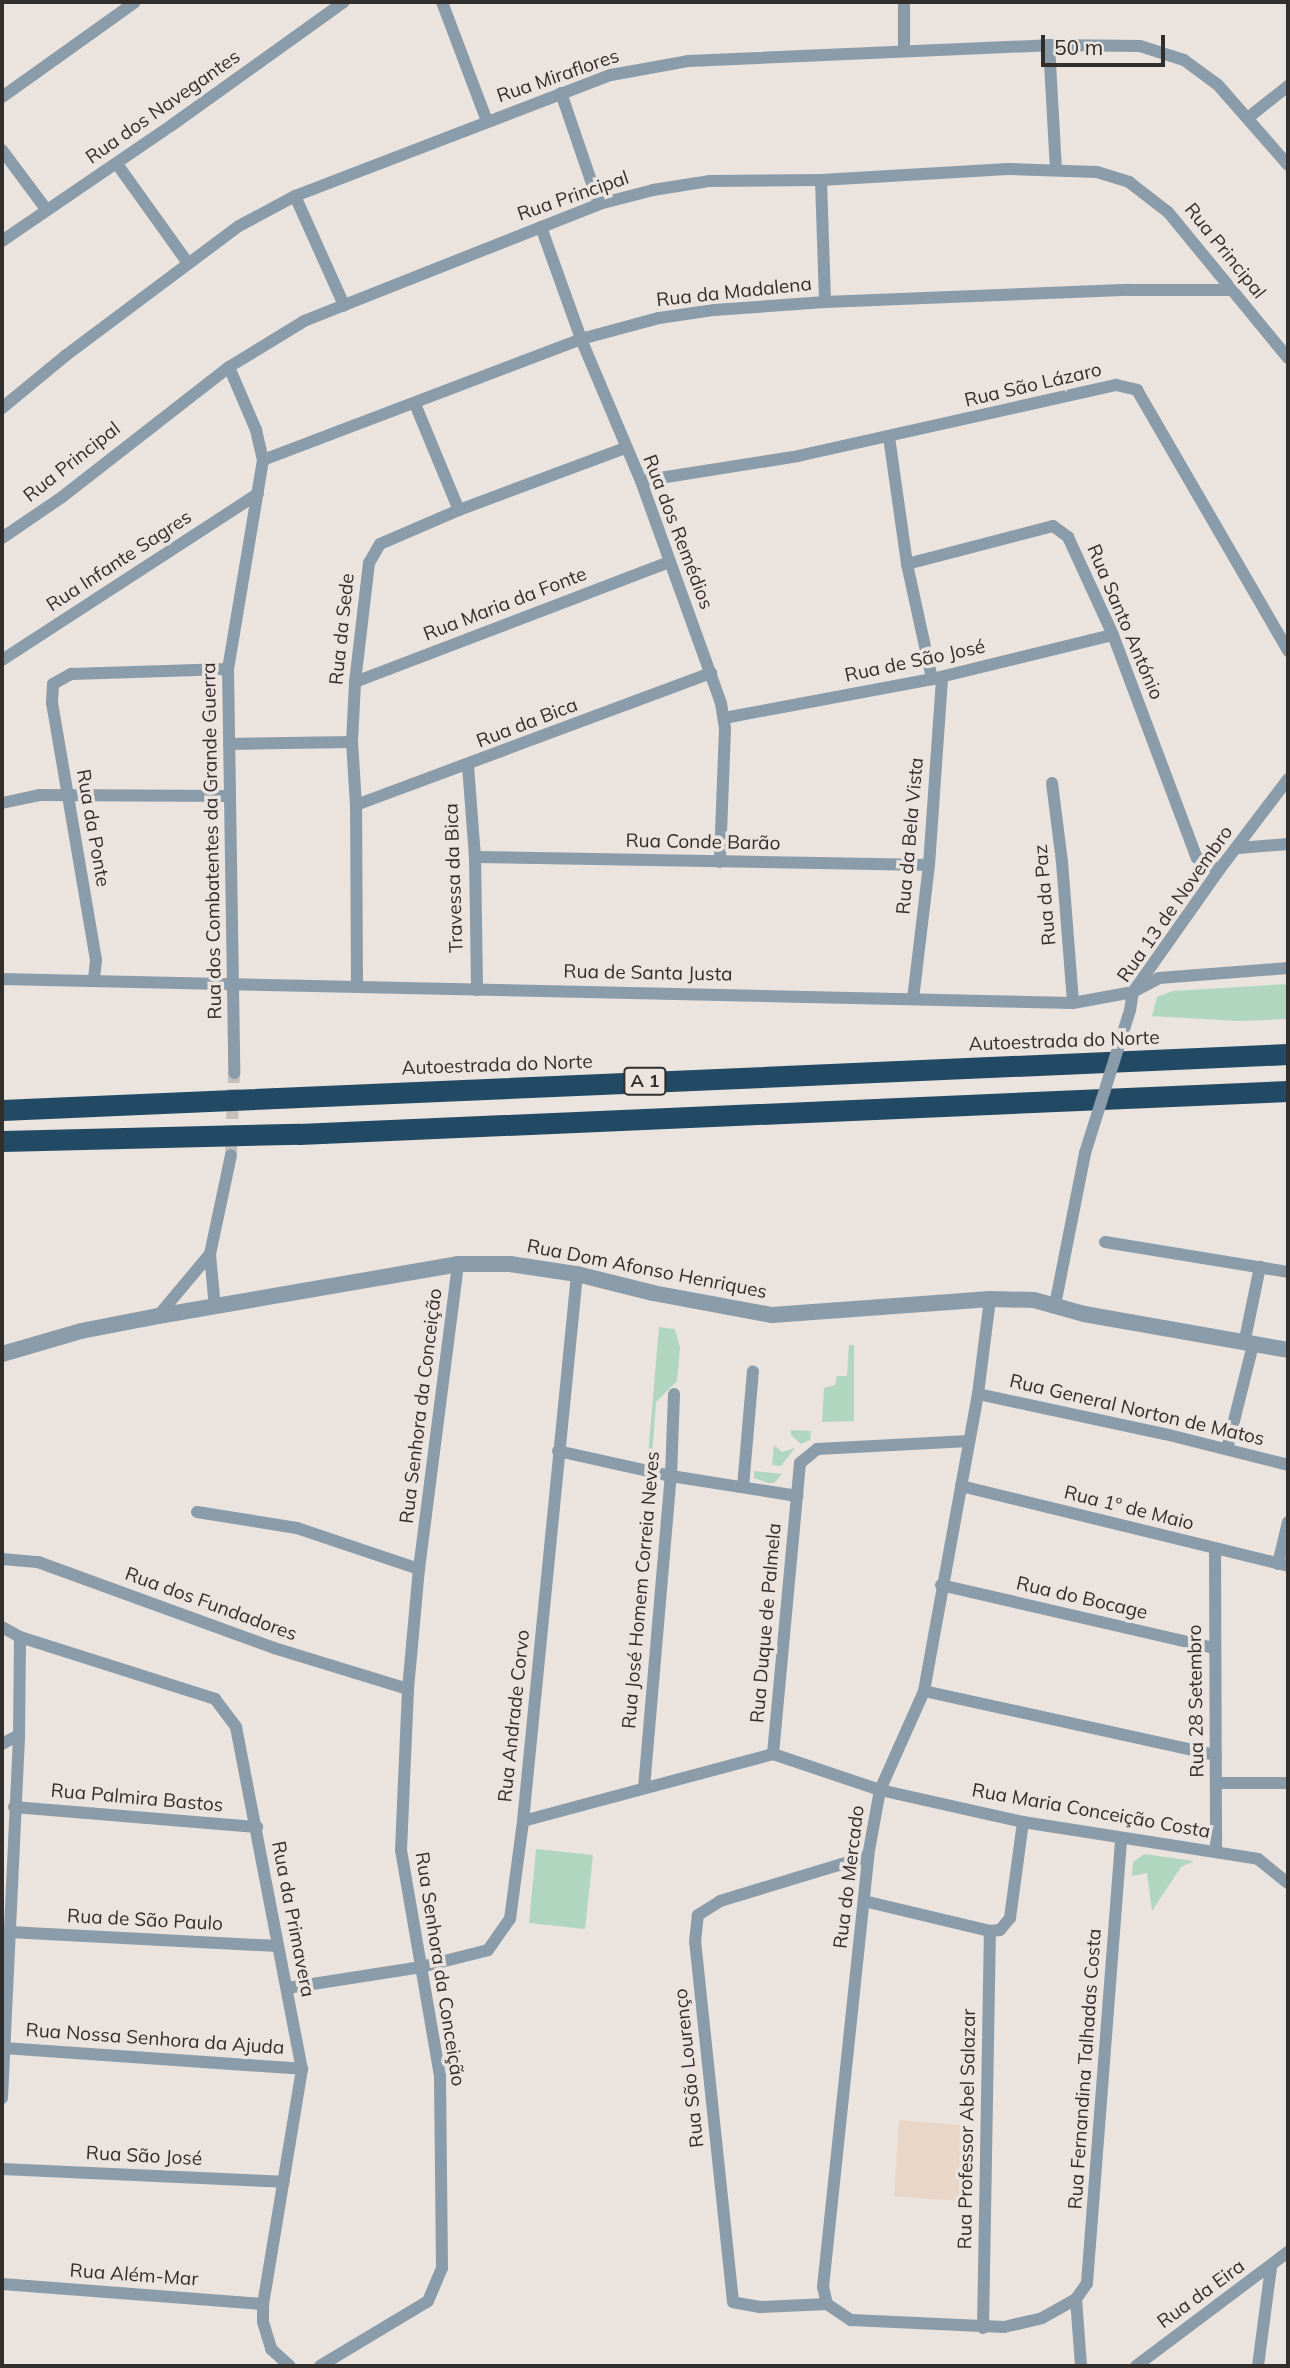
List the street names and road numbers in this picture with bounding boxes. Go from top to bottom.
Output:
street label: Rua Miraflores [494,44,622,108]
street label: Rua dos Navegantes [81,45,245,169]
street label: Rua Principal [514,166,632,226]
street label: Rua Principal [1179,199,1271,303]
street label: Rua da Madalena [655,273,813,311]
street label: Rua São Lázaro [962,358,1104,412]
street label: Rua Principal [19,417,125,507]
street label: Rua dos Remédios [638,452,718,612]
street label: Rua Infante Sagres [42,506,196,616]
street label: Rua Santo António [1082,541,1168,703]
street label: Rua Maria da Fonte [420,562,590,646]
street label: Rua da Sede [325,572,359,686]
street label: Rua de São José [843,635,987,687]
street label: Rua dos Combatentes da Grande Guerra [197,662,227,1020]
street label: Rua da Bica [473,693,581,753]
street label: Rua da Bela Vista [892,757,928,915]
street label: Rua da Ponte [71,767,115,889]
street label: Travessa da Bica [440,803,468,953]
street label: Rua 13 de Novembro [1112,821,1238,987]
street label: Rua Conde Barão [625,829,781,855]
street label: Rua da Paz [1029,843,1061,947]
street label: Rua de Santa Justa [563,960,733,986]
street label: Autoestrada do Norte [968,1026,1160,1056]
street label: Autoestrada do Norte [401,1050,593,1080]
road number: A 1 [622,1066,668,1096]
street label: Rua Dom Afonso Henriques [525,1235,769,1303]
street label: Rua Senhora da Conceição [395,1287,447,1525]
street label: Rua General Norton de Matos [1007,1370,1267,1450]
street label: Rua José Homem Correia Neves [618,1450,664,1730]
street label: Rua 1º de Maio [1062,1481,1196,1535]
street label: Rua Duque de Palmela [746,1522,786,1724]
street label: Rua dos Fundadores [122,1562,300,1646]
street label: Rua do Bocage [1014,1572,1150,1624]
street label: Rua 28 Setembro [1183,1624,1209,1778]
street label: Rua Andrade Corvo [494,1629,534,1803]
street label: Rua Palmira Bastos [50,1779,224,1817]
street label: Rua Maria Conceição Costa [970,1779,1212,1843]
street label: Rua do Mercado [829,1804,869,1950]
street label: Rua da Primavera [267,1839,319,1999]
street label: Rua Senhora da Conceição [410,1850,470,2088]
street label: Rua de São Paulo [67,1905,223,1935]
street label: Rua Fernandina Talhadas Costa [1064,1928,1106,2210]
street label: Rua São Lourenço [669,1987,709,2149]
street label: Rua Professor Abel Salazar [954,2009,980,2249]
street label: Rua Nossa Senhora da Ajuda [25,2019,285,2059]
street label: Rua São José [85,2142,203,2170]
street label: Rua da Eira [1153,2255,1249,2333]
street label: Rua Além-Mar [69,2259,199,2291]

